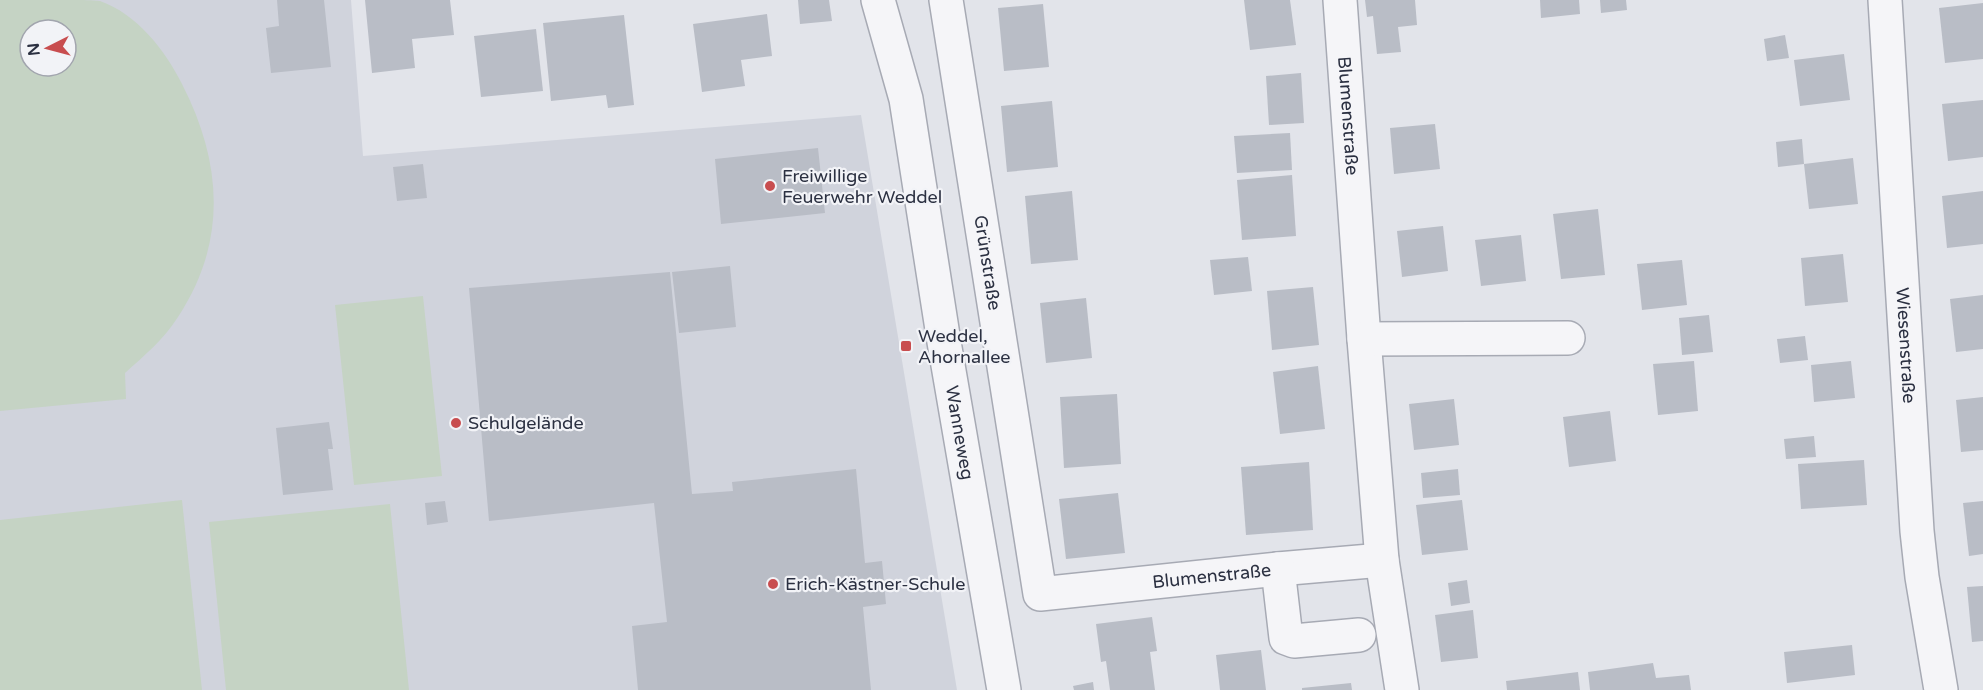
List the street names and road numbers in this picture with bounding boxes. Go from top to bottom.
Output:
street label: Blumenstraße [1333,55,1363,176]
street label: Grünstraße [969,214,1006,312]
street label: Wiesenstraße [1891,287,1920,404]
street label: Wanneweg [941,384,979,482]
street label: Blumenstraße [1151,559,1272,593]

